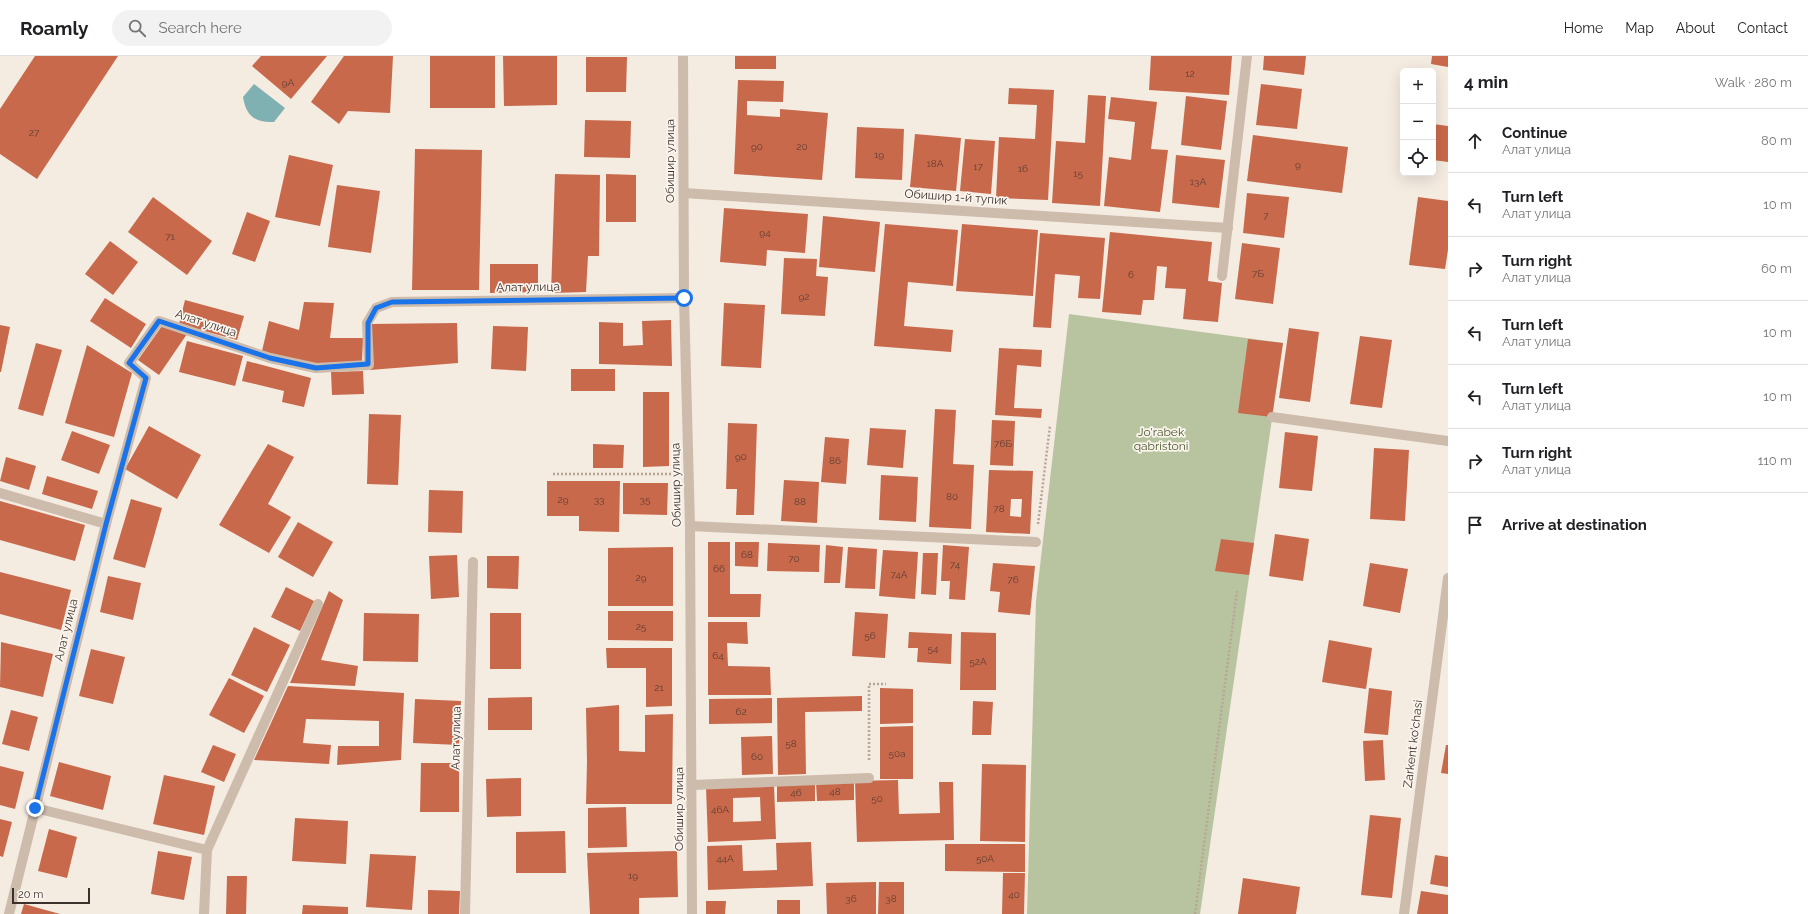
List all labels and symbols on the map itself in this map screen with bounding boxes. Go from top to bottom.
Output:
house number: 12 [1185,68,1195,79]
house number: 9А [282,77,295,88]
street label: Обишир улица [663,119,677,203]
house number: 27 [29,127,40,138]
house number: 90 [751,141,763,152]
house number: 20 [796,141,808,152]
house number: 19 [874,149,884,160]
house number: 18А [927,158,944,169]
house number: 9 [1295,159,1301,170]
house number: 17 [973,161,983,172]
house number: 16 [1018,163,1028,174]
house number: 15 [1073,168,1083,179]
house number: 13А [1190,176,1206,187]
street label: Обишир 1-й тупик [904,186,1008,208]
house number: 7 [1263,210,1269,221]
house number: 94 [759,227,771,238]
house number: 71 [165,231,176,242]
house number: 7Б [1252,268,1264,279]
house number: 6 [1128,269,1134,280]
street label: Алат улица [496,279,560,295]
route start [675,289,693,307]
house number: 92 [798,291,810,302]
street label: Алат улица [174,306,238,340]
park label: Jo'rabek qabristoni [1134,425,1188,453]
house number: 76Б [994,438,1012,449]
street label: Обишир улица [668,443,684,527]
house number: 90 [735,451,747,462]
house number: 86 [829,455,841,466]
house number: 80 [946,491,958,502]
house number: 29 [557,494,569,505]
house number: 33 [594,494,604,505]
house number: 35 [640,494,651,505]
house number: 88 [794,496,806,507]
house number: 78 [993,503,1005,514]
house number: 68 [741,549,753,560]
house number: 70 [788,553,800,564]
house number: 74 [950,559,961,570]
house number: 66 [713,563,725,574]
house number: 74А [890,569,908,580]
house number: 29 [635,572,647,583]
house number: 76 [1007,574,1019,585]
street label: Алат улица [51,597,81,663]
house number: 25 [636,621,647,632]
house number: 56 [864,630,876,641]
house number: 54 [928,643,939,654]
house number: 64 [712,650,724,661]
house number: 52А [969,656,987,667]
house number: 21 [654,682,664,693]
street label: Zarkent ko'chasi [1401,699,1425,789]
street label: Алат улица [448,706,464,770]
house number: 62 [735,706,747,717]
house number: 58 [785,738,797,749]
house number: 50а [888,748,906,759]
house number: 60 [751,751,763,762]
street label: Обишир улица [672,767,686,851]
house number: 48 [829,786,841,797]
house number: 46 [790,787,802,798]
house number: 50 [871,793,883,804]
route end [26,799,44,817]
house number: 46А [711,804,729,815]
house number: 44А [716,853,734,864]
house number: 50А [976,853,994,864]
house number: 19 [628,870,638,881]
scale bar [12,886,90,905]
house number: 40 [1008,889,1020,900]
house number: 36 [845,893,857,904]
house number: 38 [885,893,897,904]

